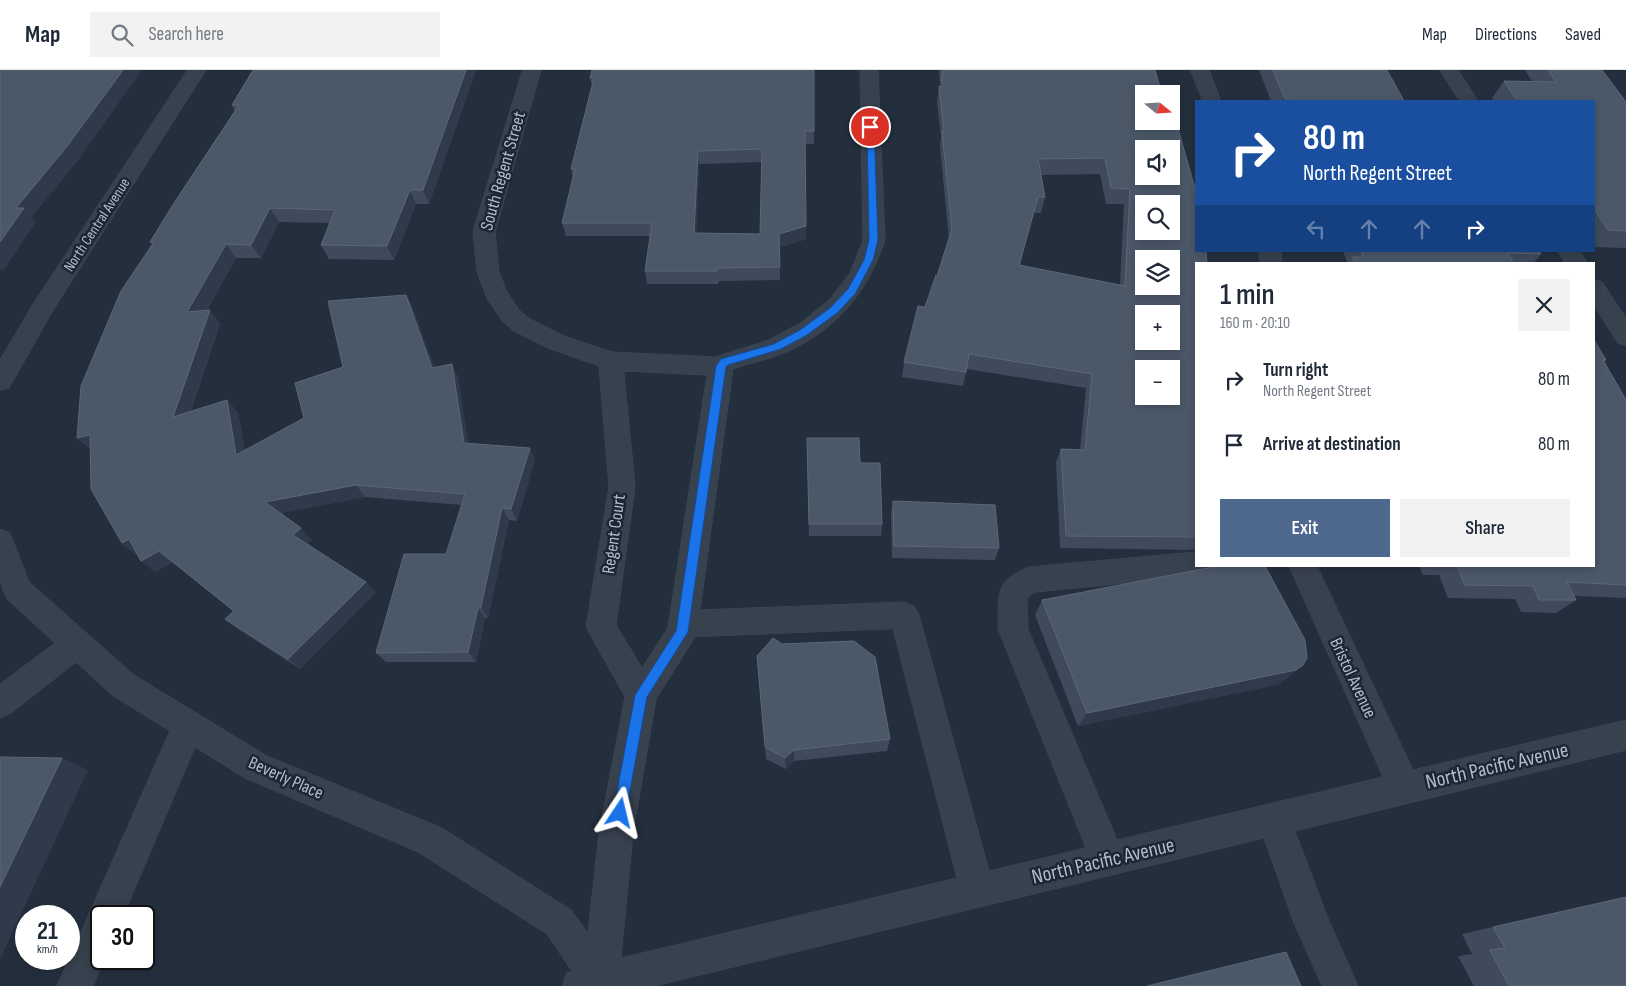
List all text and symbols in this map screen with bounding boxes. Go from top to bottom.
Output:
search box [90,12,440,57]
text: Map [25,20,60,49]
icon: search [108,21,136,49]
text: Search here [148,23,224,46]
text: Map [1422,24,1447,45]
text: Directions [1475,24,1537,45]
text: Saved [1565,24,1601,45]
north arrow [1135,85,1180,130]
map controls [1135,85,1180,405]
pin [849,106,891,148]
street label: South Regent Street [476,109,530,233]
icon: arrive [856,113,884,141]
text: 80 m [1303,117,1365,160]
icon: right [1220,120,1285,185]
button: sound [1135,140,1180,185]
text: North Regent Street [1303,160,1452,187]
street label: North Central Avenue [60,175,134,275]
button: search [1135,195,1180,240]
icon: left [1302,215,1330,243]
icon: ahead [1355,215,1383,243]
icon: ahead [1408,215,1436,243]
icon: right [1461,215,1489,243]
button: layers [1135,250,1180,295]
text: 1 min [1220,277,1275,313]
button: close [1518,279,1570,331]
button: + [1135,305,1180,350]
text: 160 m · 20:10 [1220,314,1290,333]
text: Turn right [1263,359,1328,382]
button: − [1135,360,1180,405]
icon: right [1220,366,1248,394]
text: 80 m [1538,368,1570,391]
text: North Regent Street [1263,382,1371,401]
icon: arrive [1220,431,1248,459]
text: Arrive at destination [1263,433,1401,456]
text: 80 m [1538,433,1570,456]
street label: Regent Court [598,492,630,575]
button: Exit [1220,499,1390,557]
button: Share [1400,499,1570,557]
street label: Bristol Avenue [1325,635,1381,721]
street label: North Pacific Avenue [1423,737,1571,795]
street label: Beverly Place [245,752,327,804]
position arrow [593,786,645,838]
street label: North Pacific Avenue [1029,832,1177,890]
speed limit sign: 30 [90,905,155,970]
text: 21 [37,916,58,947]
text: km/h [37,942,58,957]

